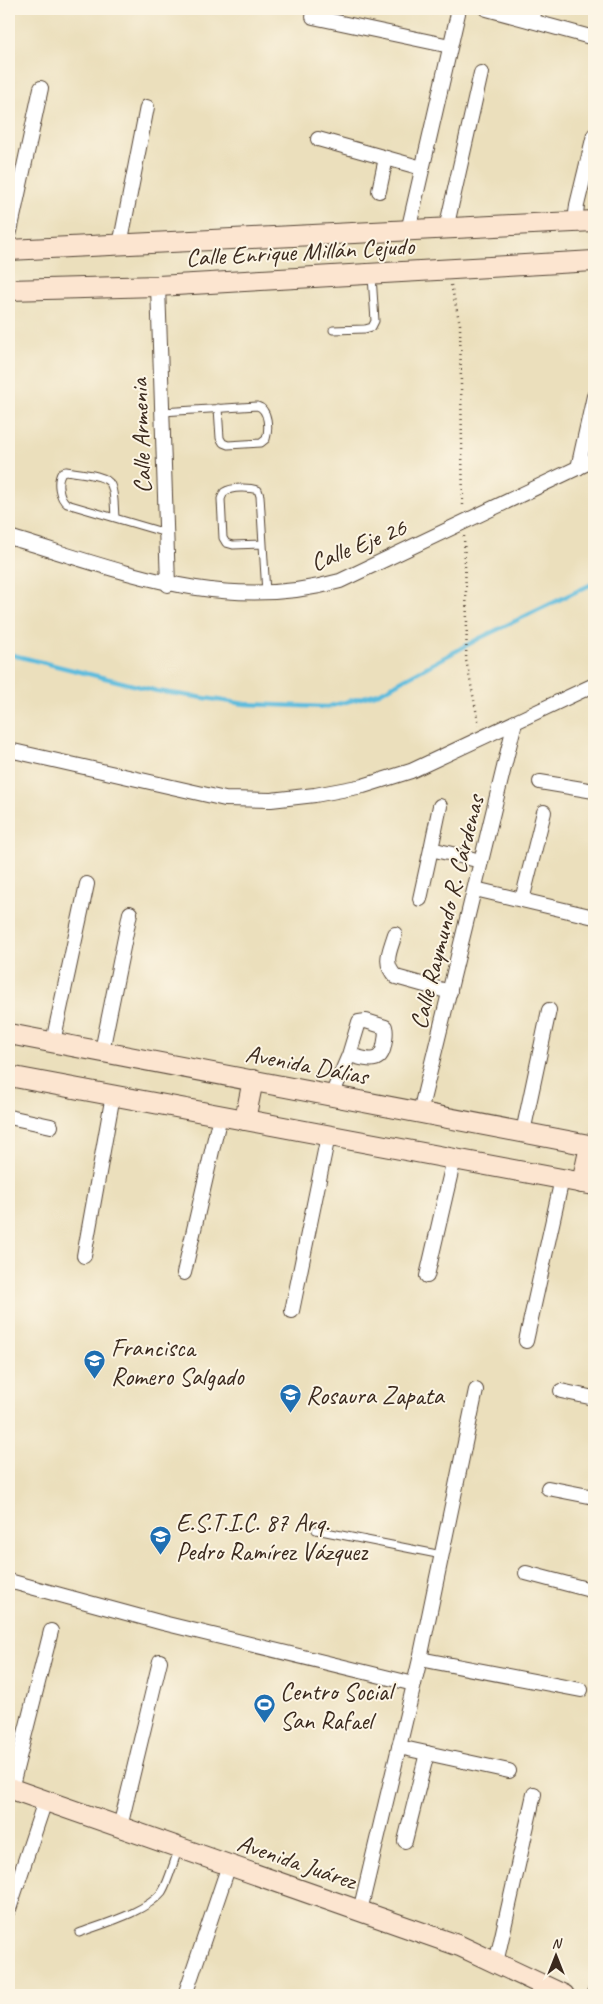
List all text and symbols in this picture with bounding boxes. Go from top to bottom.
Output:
street label: Calle Enrique Millán Cejudo [185,230,416,274]
street label: Calle Armenia [123,376,159,494]
street label: Calle Eje 26 [306,511,412,579]
street label: Calle Raymundo R. Cárdenas [402,790,492,1032]
street label: Avenida Dálias [243,1037,373,1093]
place label: Francisca Romero Salgado [111,1332,245,1393]
school or university icon: Francisca Romero Salgado [83,1349,107,1380]
place label: Rosaura Zapata [306,1380,446,1412]
school or university icon: Rosaura Zapata [278,1383,302,1414]
place label: E.S.T.I.C. 87 Arq. Pedro Ramírez Vázquez [176,1507,369,1568]
school or university icon: E.S.T.I.C. 87 Arq. Pedro Ramírez Vázquez [148,1524,172,1555]
place label: Centro Social San Rafael [280,1676,397,1737]
sports icon: Centro Social San Rafael [252,1693,276,1724]
street label: Avenida Juárez [233,1827,362,1898]
north arrow [530,1932,580,1982]
text: N [552,1935,563,1952]

